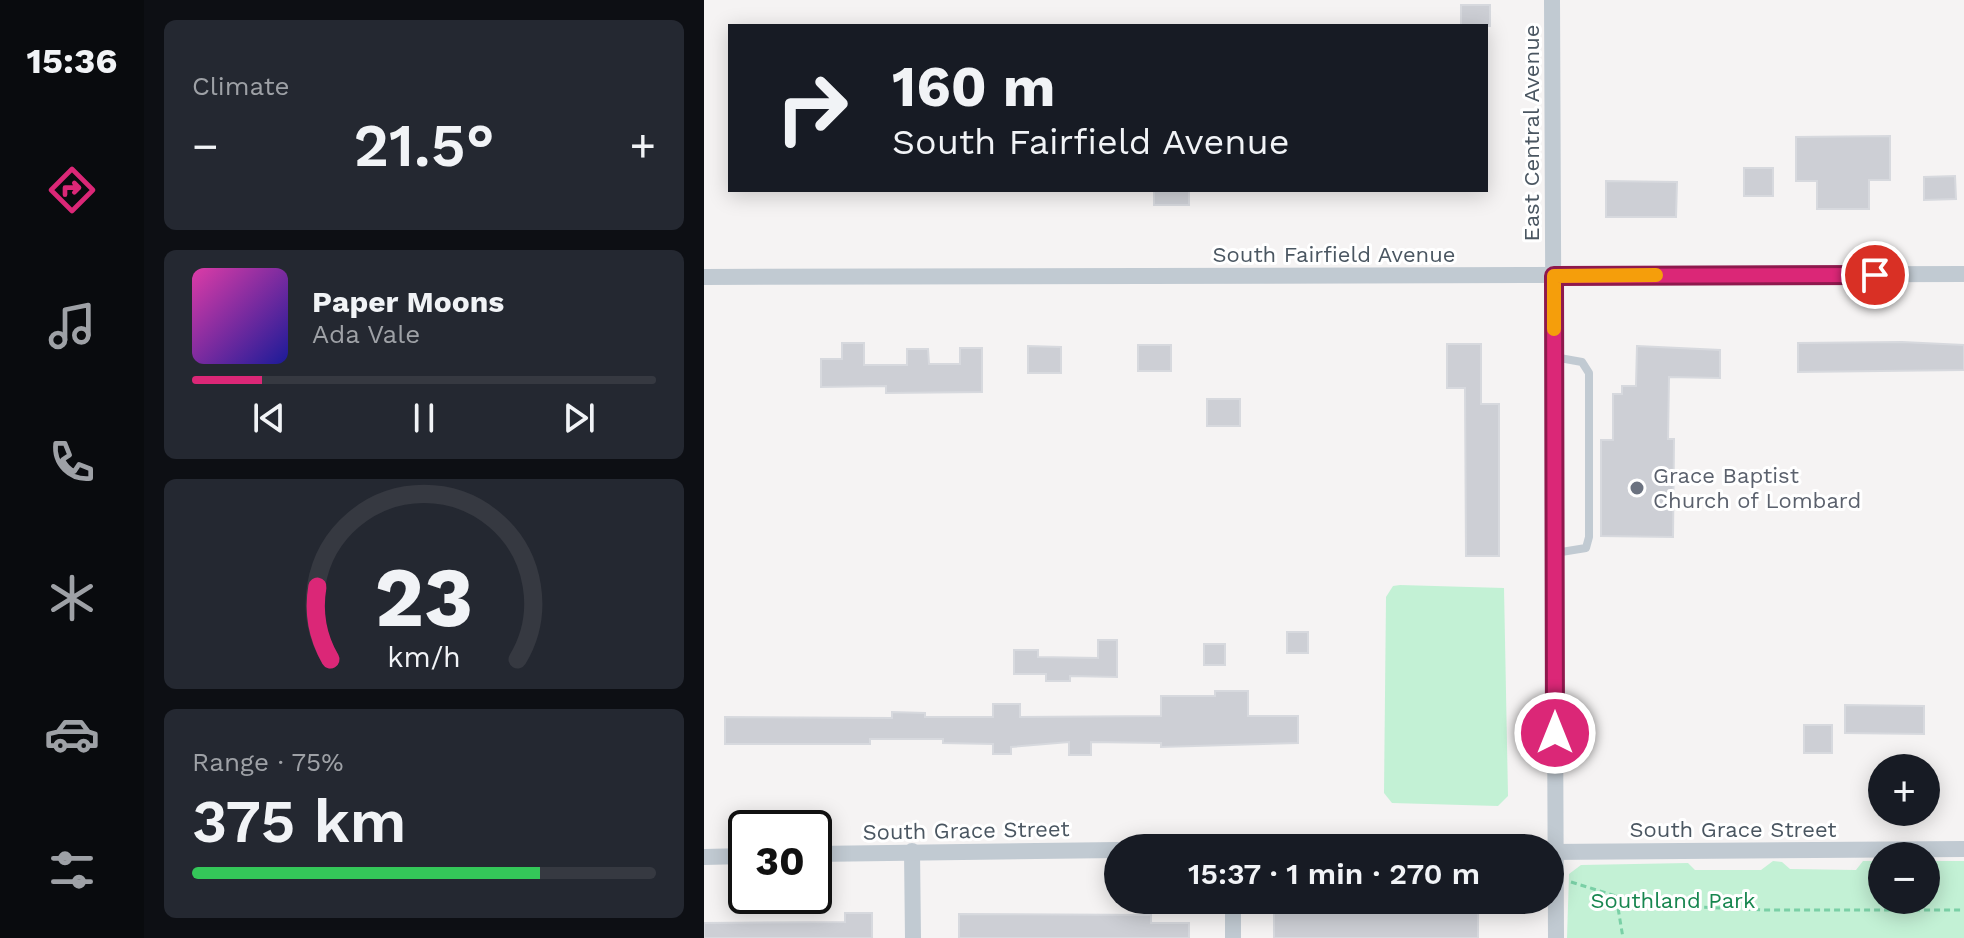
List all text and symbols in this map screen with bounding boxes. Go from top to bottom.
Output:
street label: East Central Avenue [1519,25,1544,241]
text: 15:36 [27,40,117,82]
text: 160 m [892,54,1055,120]
icon: right [760,56,864,160]
text: Climate [192,71,290,101]
text: 21.5° [353,110,495,181]
text: − [192,120,219,172]
text: + [629,120,656,172]
text: South Fairfield Avenue [892,121,1290,163]
icon: directions [44,162,100,218]
pin [1841,241,1909,309]
street label: South Fairfield Avenue [1213,242,1455,267]
icon: arrive [1853,253,1897,297]
text: Paper Moons [312,284,504,319]
icon: music [44,298,100,354]
text: Ada Vale [312,319,420,349]
icon: previous [247,396,291,440]
icon: pause [402,396,446,440]
icon: next [557,396,601,440]
icon: phone [44,434,100,490]
place label: Grace Baptist Church of Lombard [1653,463,1861,513]
marker: Grace Baptist Church of Lombard [1628,479,1646,497]
text: 23 [375,548,473,645]
icon: climate [44,570,100,626]
text: km/h [387,640,461,674]
position arrow [1513,691,1597,775]
icon: car [44,706,100,762]
text: Range · 75% [192,747,343,777]
map controls [1868,754,1940,914]
button: + [1868,754,1940,826]
text: 375 km [192,786,407,857]
speed limit sign: 30 [728,810,832,914]
street label: South Grace Street [862,816,1070,845]
street label: South Grace Street [1630,817,1837,842]
icon: filters [44,842,100,898]
button: − [1868,842,1940,914]
text: 15:37 · 1 min · 270 m [1188,856,1480,891]
park label: Southland Park [1590,888,1756,913]

